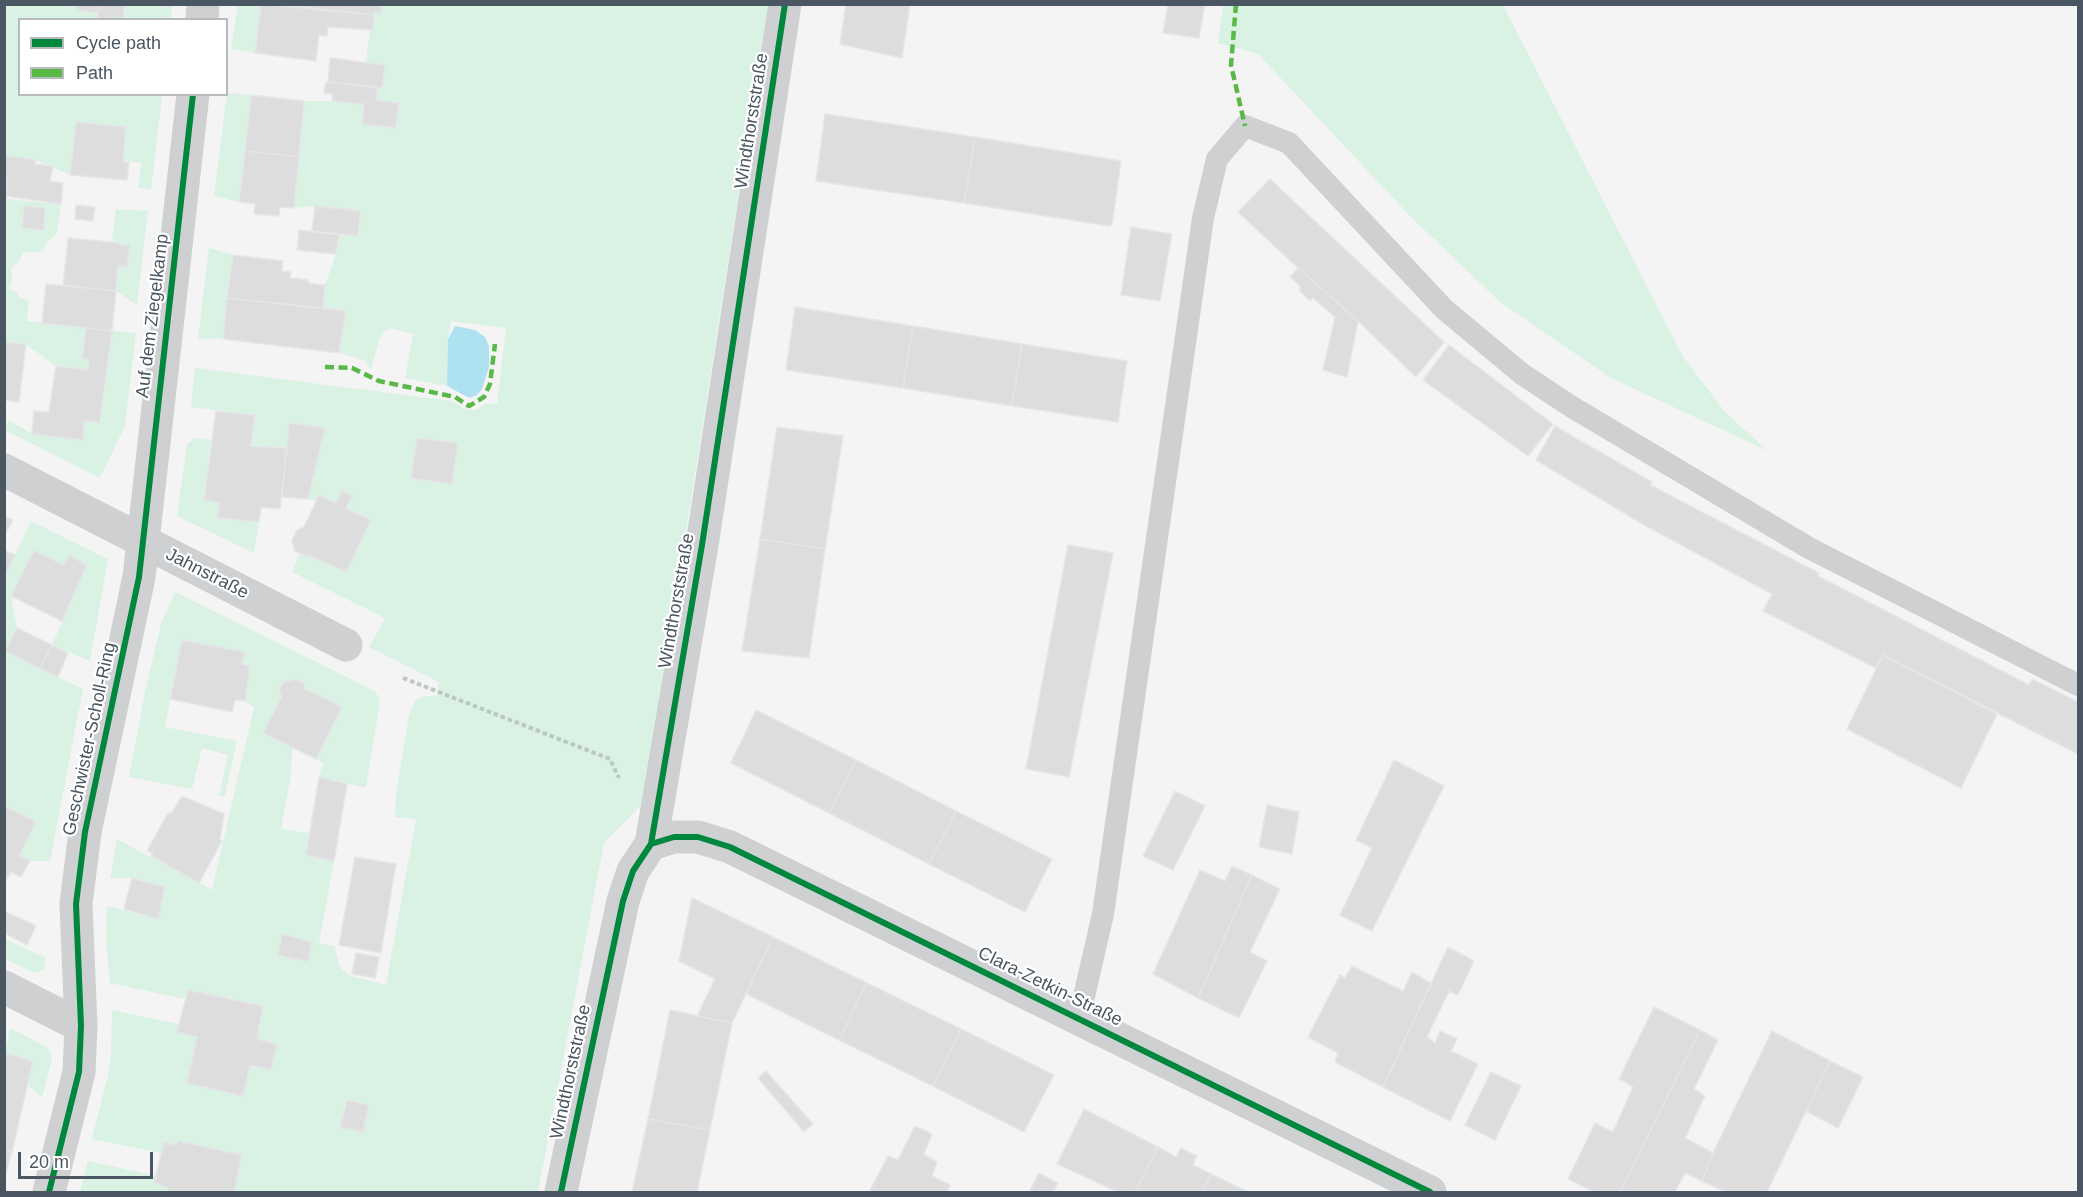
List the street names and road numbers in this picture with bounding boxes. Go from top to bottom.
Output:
street label: Windthorststraße [731,52,773,190]
street label: Auf dem Ziegelkamp [132,233,174,399]
street label: Windthorststraße [654,532,700,670]
street label: Jahnstraße [162,544,252,604]
street label: Geschwister-Scholl-Ring [59,640,121,838]
street label: Clara-Zetkin-Straße [974,943,1126,1031]
street label: Windthorststraße [546,1003,596,1141]

